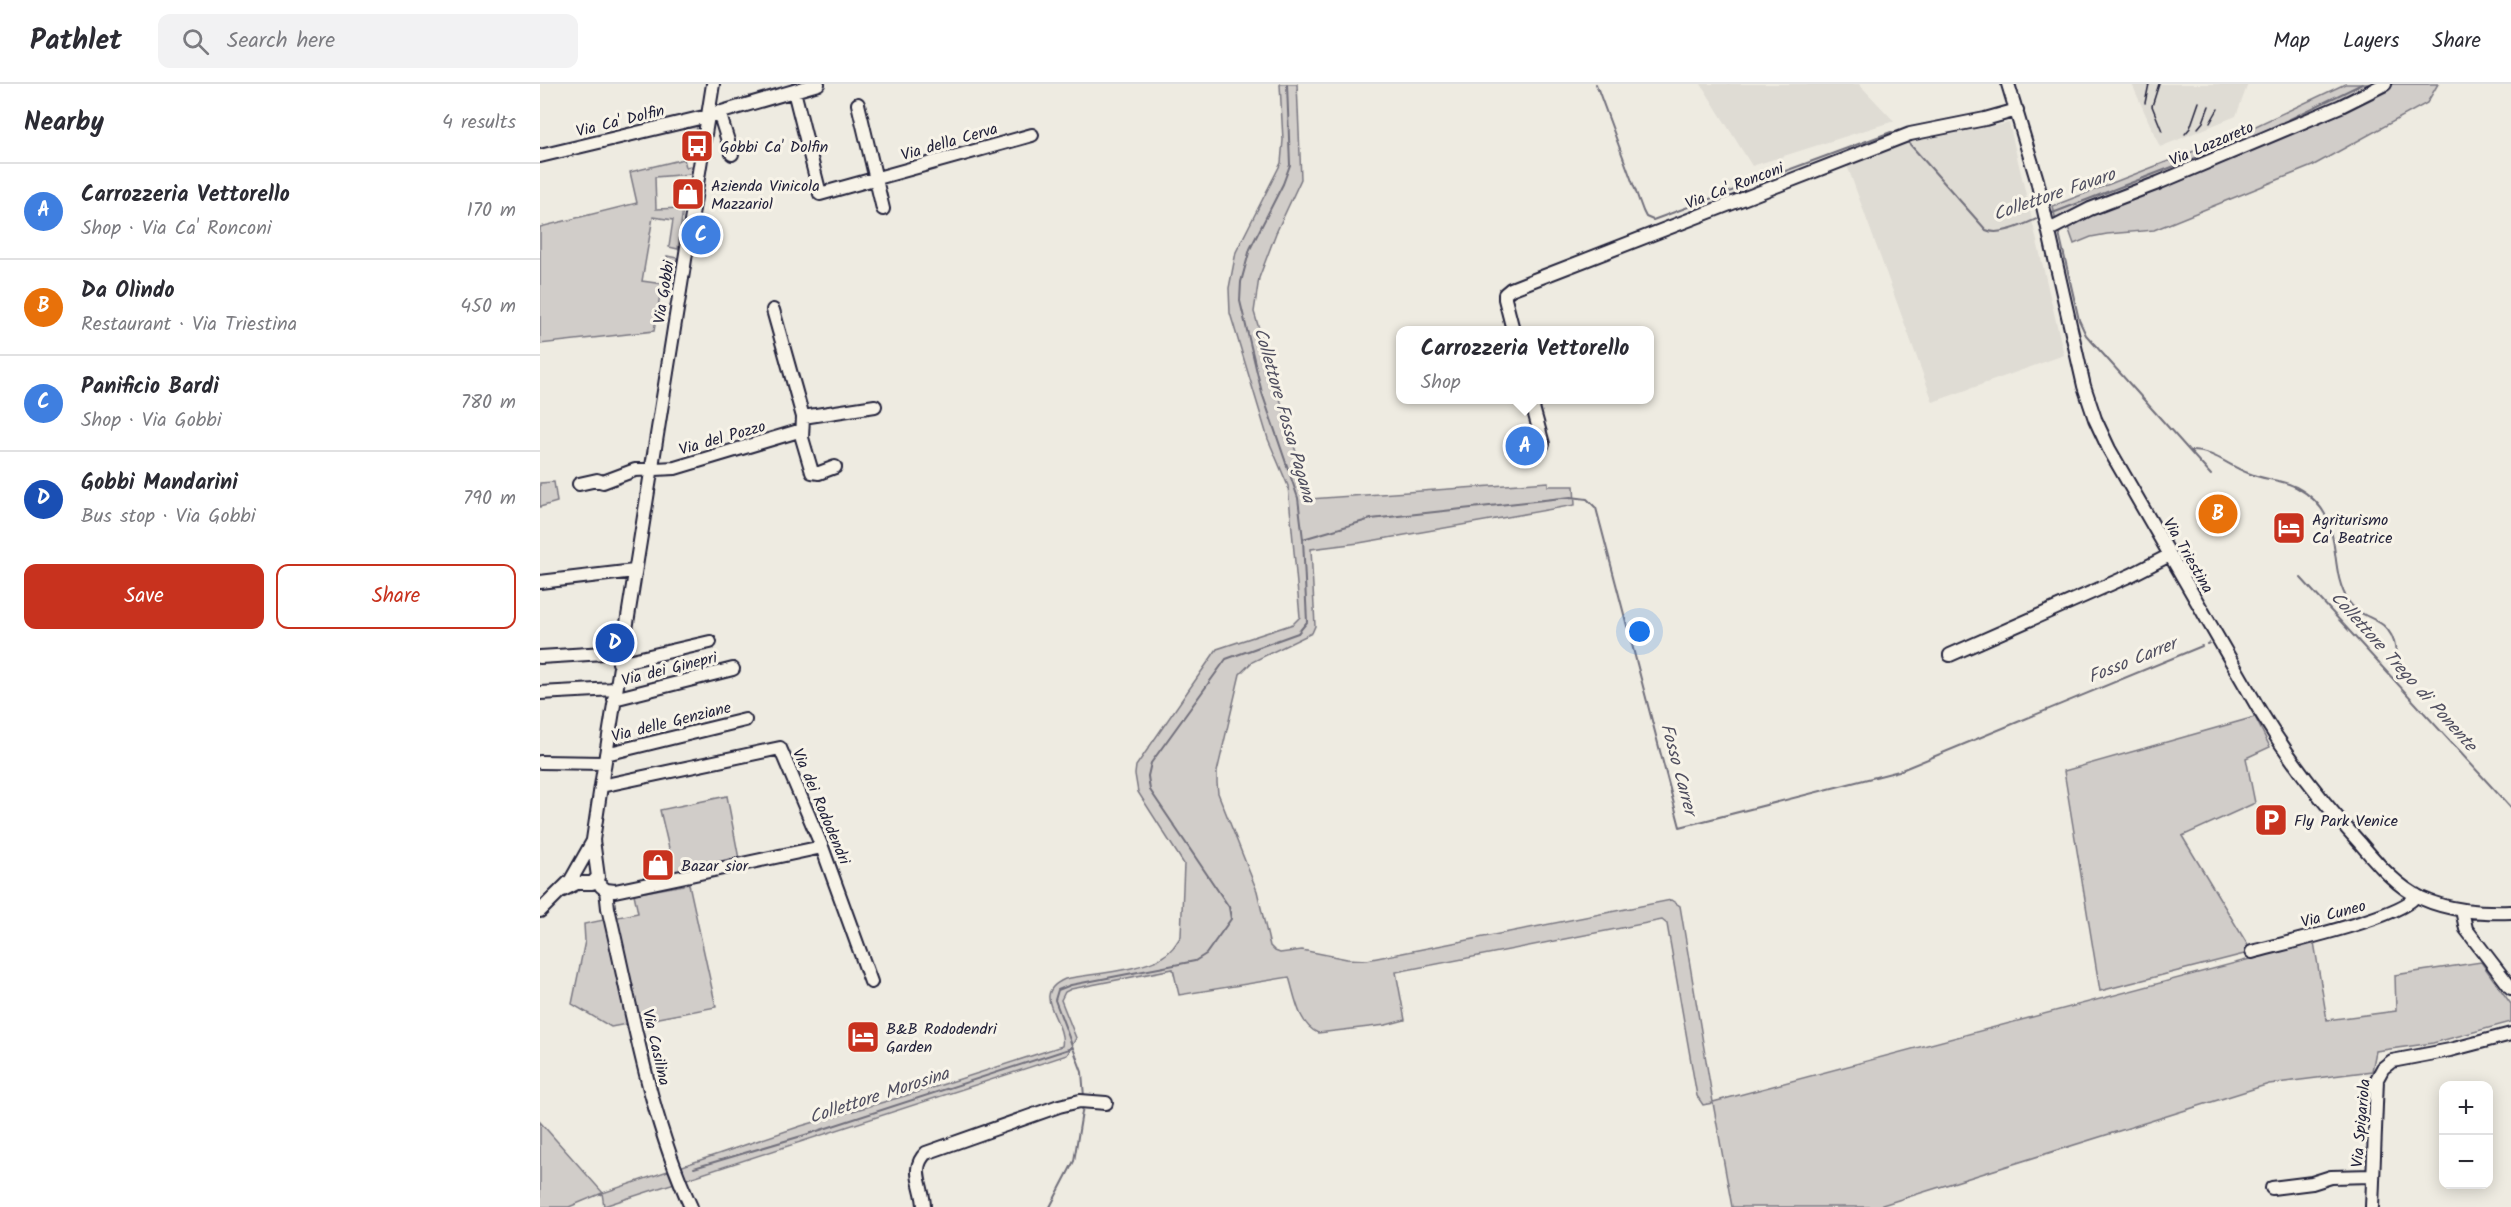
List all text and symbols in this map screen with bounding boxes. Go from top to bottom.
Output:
search box [158,14,578,68]
text: Pathlet [30,19,122,64]
text: Search here [227,24,335,59]
icon: search [179,25,212,58]
text: Map [2273,25,2310,58]
text: Layers [2343,25,2399,58]
text: Share [2432,25,2481,58]
street label: Via Ca' Dolfin [573,98,667,145]
text: Nearby [24,102,104,144]
text: 4 results [442,107,516,139]
street label: Via Lazzareto [2165,115,2258,173]
street label: Via della Cerva [898,117,1001,168]
bus stop icon: Gobbi Ca' Dolfin [679,128,715,164]
place label: Gobbi Ca' Dolfin [720,135,828,160]
street label: Via Ca' Ronconi [1682,156,1789,217]
water label: Collettore Favaro [1990,160,2121,230]
place label: Azienda Vinicola Mazzariol [711,174,820,217]
shop icon: Azienda Vinicola Mazzariol [670,176,706,212]
text: Carrozzeria Vettorello [81,178,290,213]
text: A [37,195,50,227]
text: 170 m [467,195,516,227]
pin: C [682,212,720,258]
text: Shop · Via Ca' Ronconi [81,213,272,245]
street label: Via Gobbi [647,258,682,326]
text: Da Olindo [81,274,175,309]
text: B [37,291,50,323]
text: 450 m [460,291,516,323]
text: Restaurant · Via Triestina [81,309,297,341]
water label: Collettore Fossa Pagana [1245,324,1323,508]
popup [1396,326,1654,404]
text: Carrozzeria Vettorello [1421,332,1629,367]
text: Shop [1421,367,1461,399]
text: Panificio Bardi [81,370,219,405]
text: C [37,387,50,419]
text: 780 m [461,387,516,419]
text: Shop · Via Gobbi [81,405,222,437]
street label: Via del Pozzo [676,414,769,463]
pin: A [1506,424,1544,469]
text: Gobbi Mandarini [81,466,238,501]
text: D [37,483,50,515]
text: 790 m [463,483,516,515]
pin: B [2198,492,2238,536]
text: Bus stop · Via Gobbi [81,501,255,533]
place label: Agriturismo Ca' Beatrice [2312,508,2392,551]
hotel icon: Agriturismo Ca' Beatrice [2271,510,2307,546]
street label: Via Triestina [2156,513,2220,598]
button: Save [24,564,264,629]
button: Share [276,564,516,629]
water label: Collettore Trego di Ponente [2323,585,2484,760]
your location [1625,617,1654,646]
pin: D [596,620,634,666]
water label: Fosso Carrer [2084,629,2185,692]
street label: Via dei Ginepri [619,645,721,693]
street label: Via delle Genziane [609,696,734,749]
water label: Fosso Carrer [1651,720,1705,822]
street label: Via dei Rododendri [785,745,857,870]
parking icon: Fly Park Venice [2253,802,2289,838]
place label: Fly Park Venice [2294,809,2398,834]
shop icon: Bazar sior [640,847,676,883]
place label: Bazar sior [681,854,750,879]
street label: Via Cuneo [2298,894,2369,935]
street label: Via Casilina [635,1007,676,1088]
place label: B&B Rododendri Garden [886,1017,998,1060]
hotel icon: B&B Rododendri Garden [845,1019,881,1055]
water label: Collettore Morosina [806,1060,955,1133]
street label: Via Spigariola [2345,1078,2378,1169]
map controls [2439,1081,2493,1189]
button: + [2439,1081,2493,1135]
button: − [2439,1135,2493,1189]

